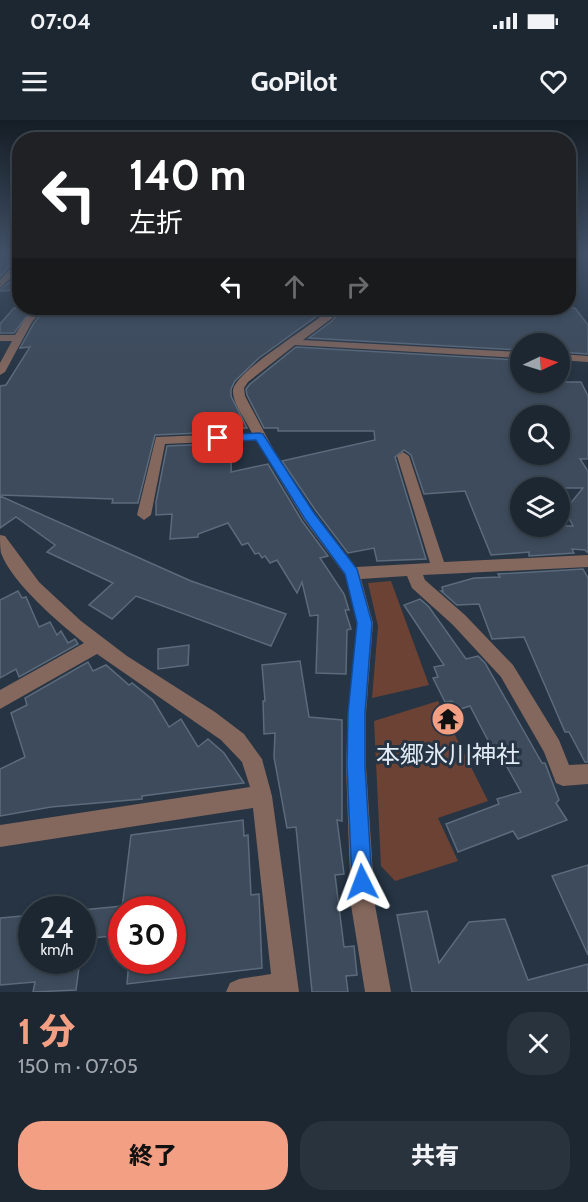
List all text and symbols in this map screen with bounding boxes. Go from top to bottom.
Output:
text: 07:04 [30,8,91,35]
icon: menu [18,65,51,98]
text: GoPilot [251,65,337,98]
icon: heart [537,65,570,98]
text: 140 m [129,149,246,201]
icon: left [30,156,108,234]
text: 左折 [129,206,183,239]
icon: left [215,270,248,303]
icon: ahead [278,270,311,303]
icon: right [341,270,374,303]
north arrow [510,333,570,393]
map controls [510,333,570,537]
button: search [510,405,570,465]
pin [192,412,243,463]
icon: arrive [201,421,234,454]
button: layers [510,477,570,537]
temple icon: 本郷氷川神社 [430,701,466,737]
place label: 本郷氷川神社 [376,740,520,769]
position arrow [330,850,394,914]
speed limit sign: 30 [108,896,186,974]
text: 24 [40,909,74,946]
text: km/h [41,941,73,959]
text: 1 分 [18,1009,75,1053]
button: close [507,1012,570,1075]
text: 150 m · 07:05 [18,1054,138,1078]
button: 終了 [18,1121,288,1190]
button: 共有 [300,1121,570,1190]

